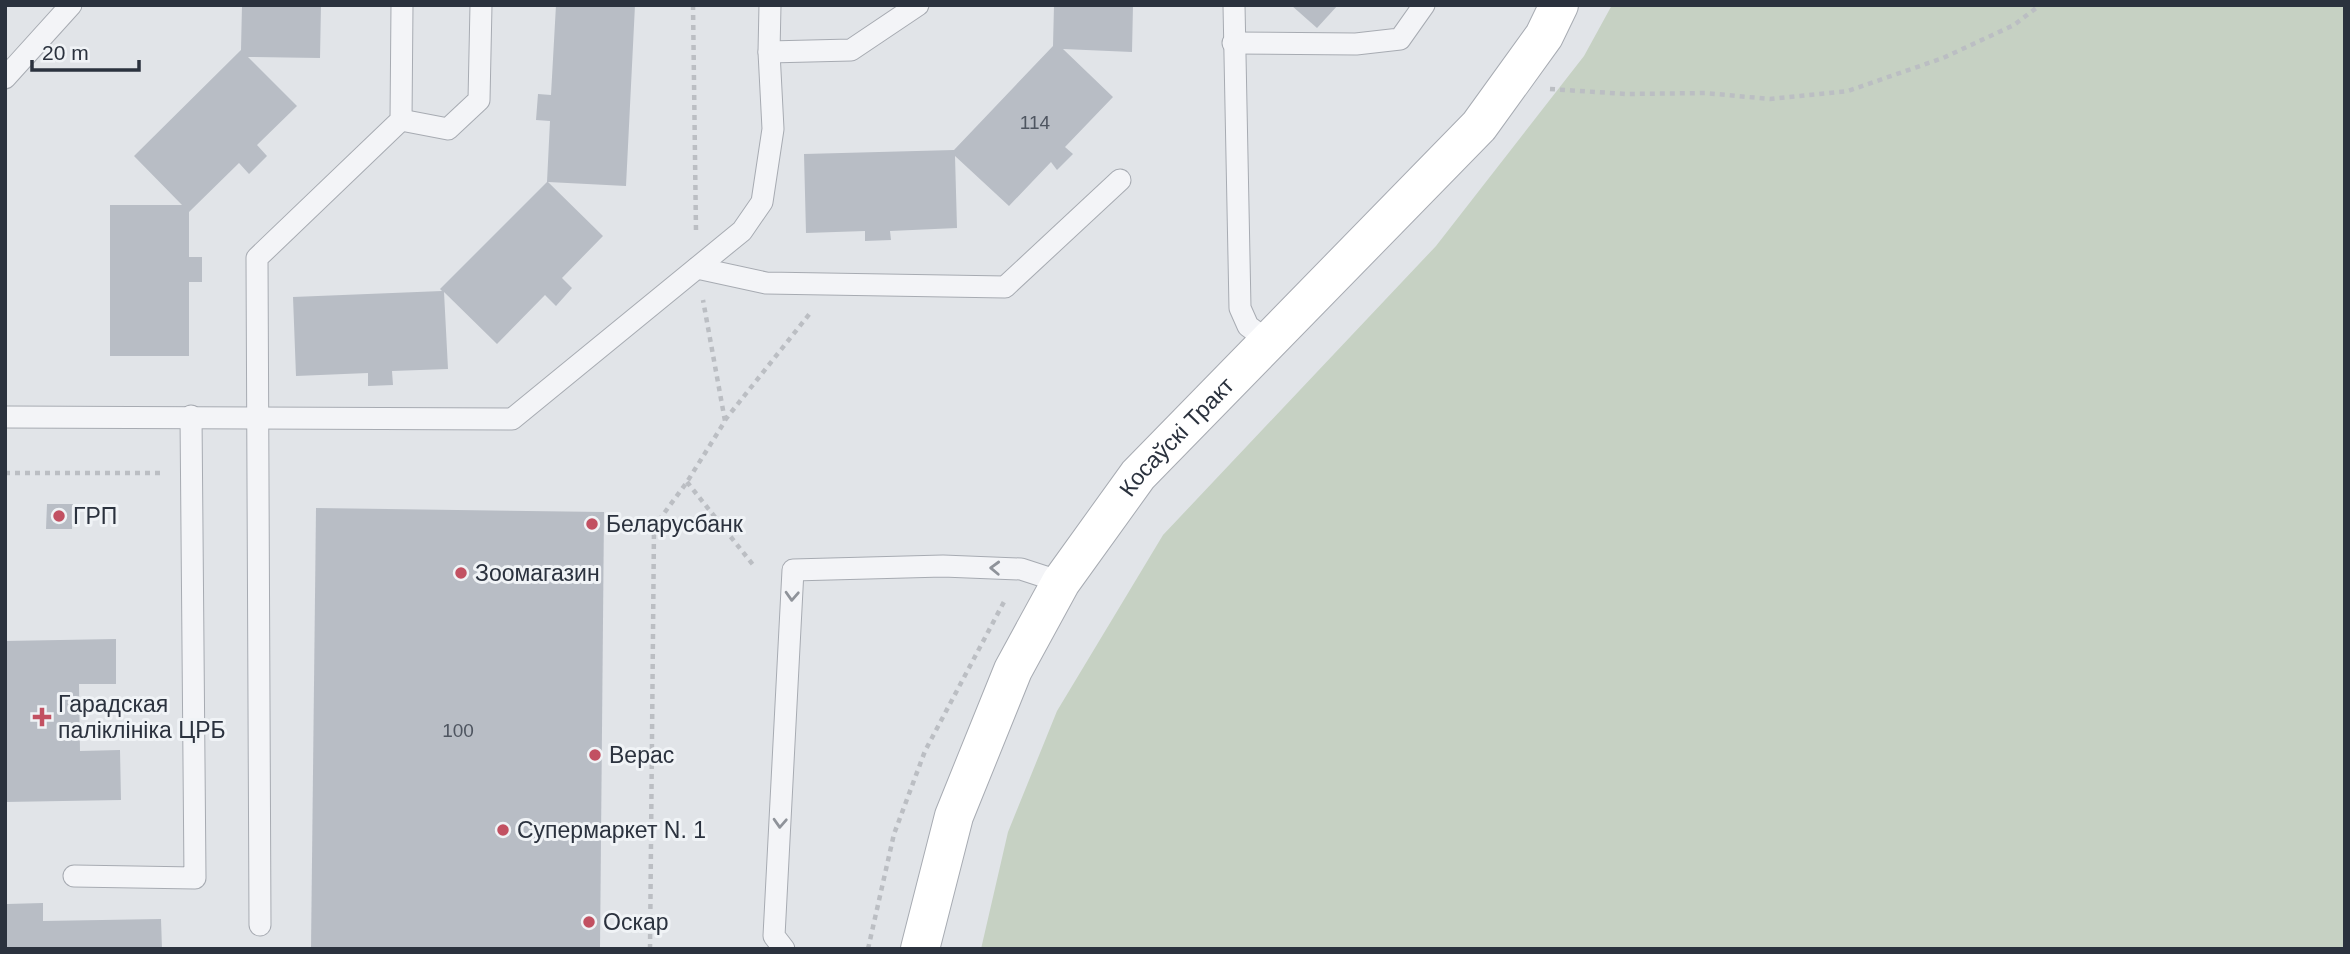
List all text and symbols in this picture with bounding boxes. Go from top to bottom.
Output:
scale bar [32,28,138,72]
text: 20 m [42,41,89,64]
house number: 114 [1020,112,1051,133]
street label: Косаўскі Тракт [1114,372,1239,501]
place label: ГРП [73,503,117,529]
marker: ГРП [51,508,67,524]
place label: Беларусбанк [606,511,744,537]
marker: Беларусбанк [584,516,600,532]
place label: Зоомагазин [475,560,600,586]
one-way arrow [989,560,1000,575]
marker: Зоомагазин [453,565,469,581]
one-way arrow [785,591,800,602]
place label: Гарадская паліклініка ЦРБ [58,691,226,743]
marker: Гарадская паліклініка ЦРБ [32,707,52,727]
house number: 100 [442,720,474,741]
place label: Верас [609,742,674,768]
marker: Верас [587,747,603,763]
place label: Супермаркет N. 1 [517,817,706,843]
one-way arrow [773,818,788,829]
marker: Супермаркет N. 1 [495,822,511,838]
place label: Оскар [603,909,669,935]
marker: Оскар [581,914,597,930]

